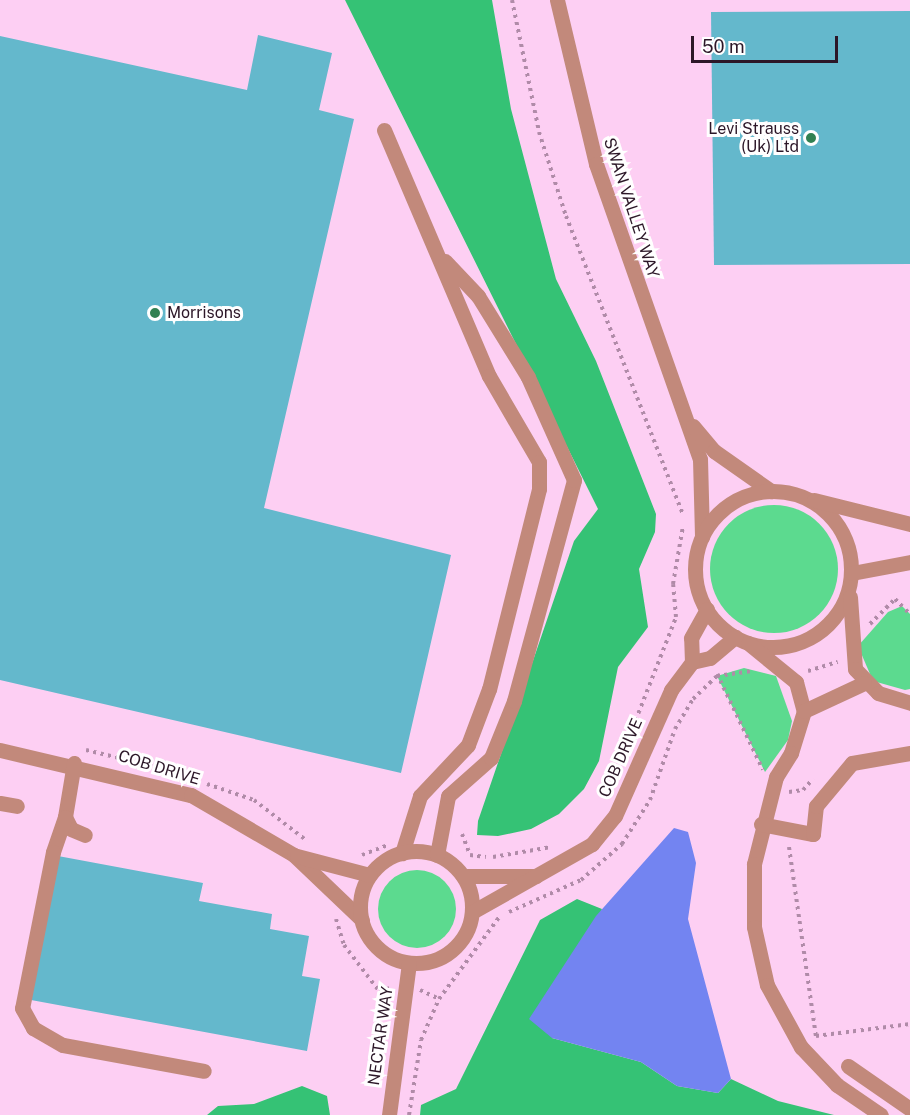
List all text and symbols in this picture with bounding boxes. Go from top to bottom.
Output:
scale bar [694,24,841,62]
text: 50 m [702,36,745,57]
place label: Levi Strauss (Uk) Ltd [708,119,799,157]
marker: Levi Strauss (Uk) Ltd [804,131,818,145]
street label: SWAN VALLEY WAY [599,135,663,281]
place label: Morrisons [167,303,241,323]
marker: Morrisons [148,306,162,320]
street label: COB DRIVE [595,715,647,801]
street label: COB DRIVE [116,746,202,790]
street label: NECTAR WAY [365,985,397,1087]

